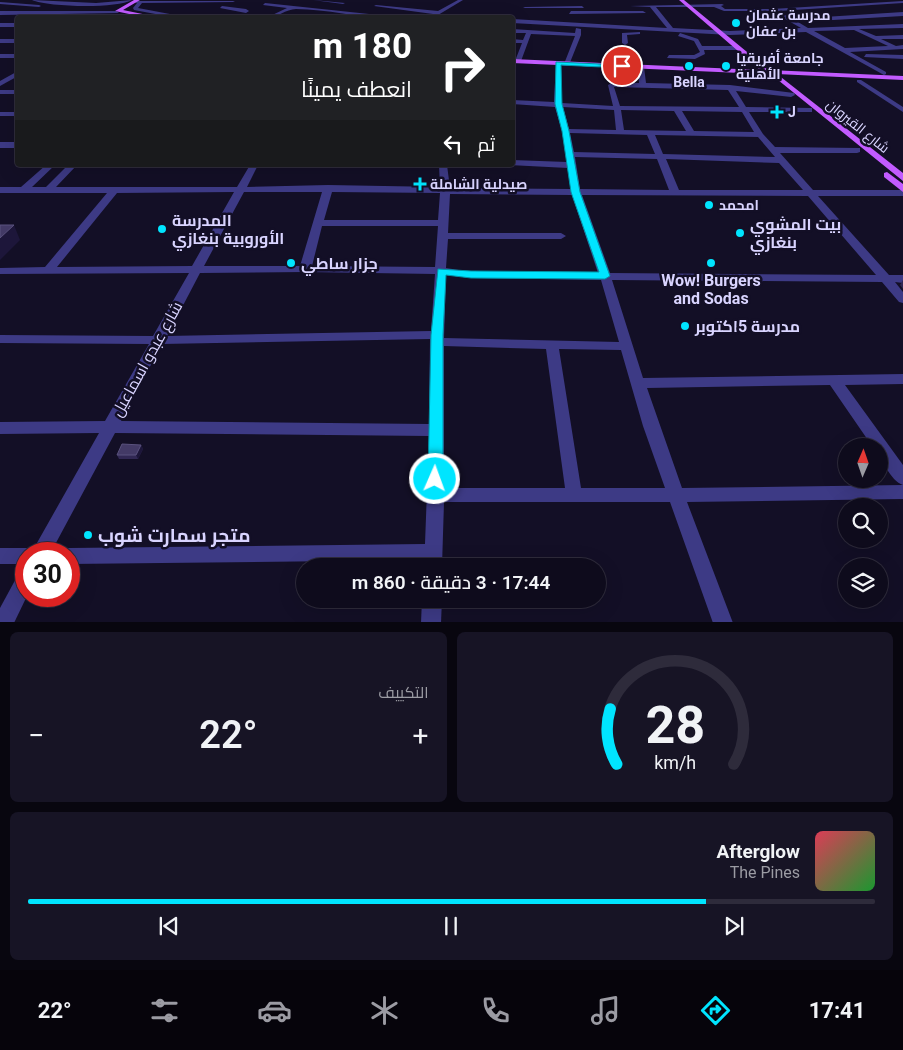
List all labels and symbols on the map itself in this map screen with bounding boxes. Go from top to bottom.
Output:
place label: مدرسة عثمان بن عفان [746,7,831,40]
marker: مدرسة عثمان بن عفان [730,17,742,29]
pin [601,45,643,87]
place label: جامعة أفريقيا الأهلية [736,49,824,82]
marker: Bella [683,60,695,72]
marker: جامعة أفريقيا الأهلية [720,60,732,72]
place label: Bella [673,74,705,90]
street label: شارع القيروان [823,96,893,157]
place label: J [788,104,796,120]
marker: J [770,105,784,119]
place label: صيدلية الشاملة [430,176,527,192]
marker: صيدلية الشاملة [414,178,426,190]
place label: امحمد [719,197,759,213]
marker: امحمد [703,199,715,211]
place label: المدرسة الأوروبية بنغازي [172,211,284,251]
place label: بيت المشوي بنغازي [750,215,841,255]
marker: المدرسة الأوروبية بنغازي [156,223,168,235]
marker: بيت المشوي بنغازي [734,227,746,239]
place label: جزار ساطي [301,254,378,276]
marker: جزار ساطي [285,257,297,269]
marker: Wow! Burgers and Sodas [705,257,717,269]
place label: Wow! Burgers and Sodas [661,271,761,308]
street label: شارع عبدو اسماعيل [107,298,188,421]
place label: مدرسة 5اكتوبر [694,317,800,336]
marker: مدرسة 5اكتوبر [679,320,691,332]
north arrow [838,438,888,488]
position arrow [408,452,460,504]
place label: متجر سمارت شوب [98,524,251,547]
marker: متجر سمارت شوب [82,529,94,541]
speed limit sign: 30 [15,542,80,607]

